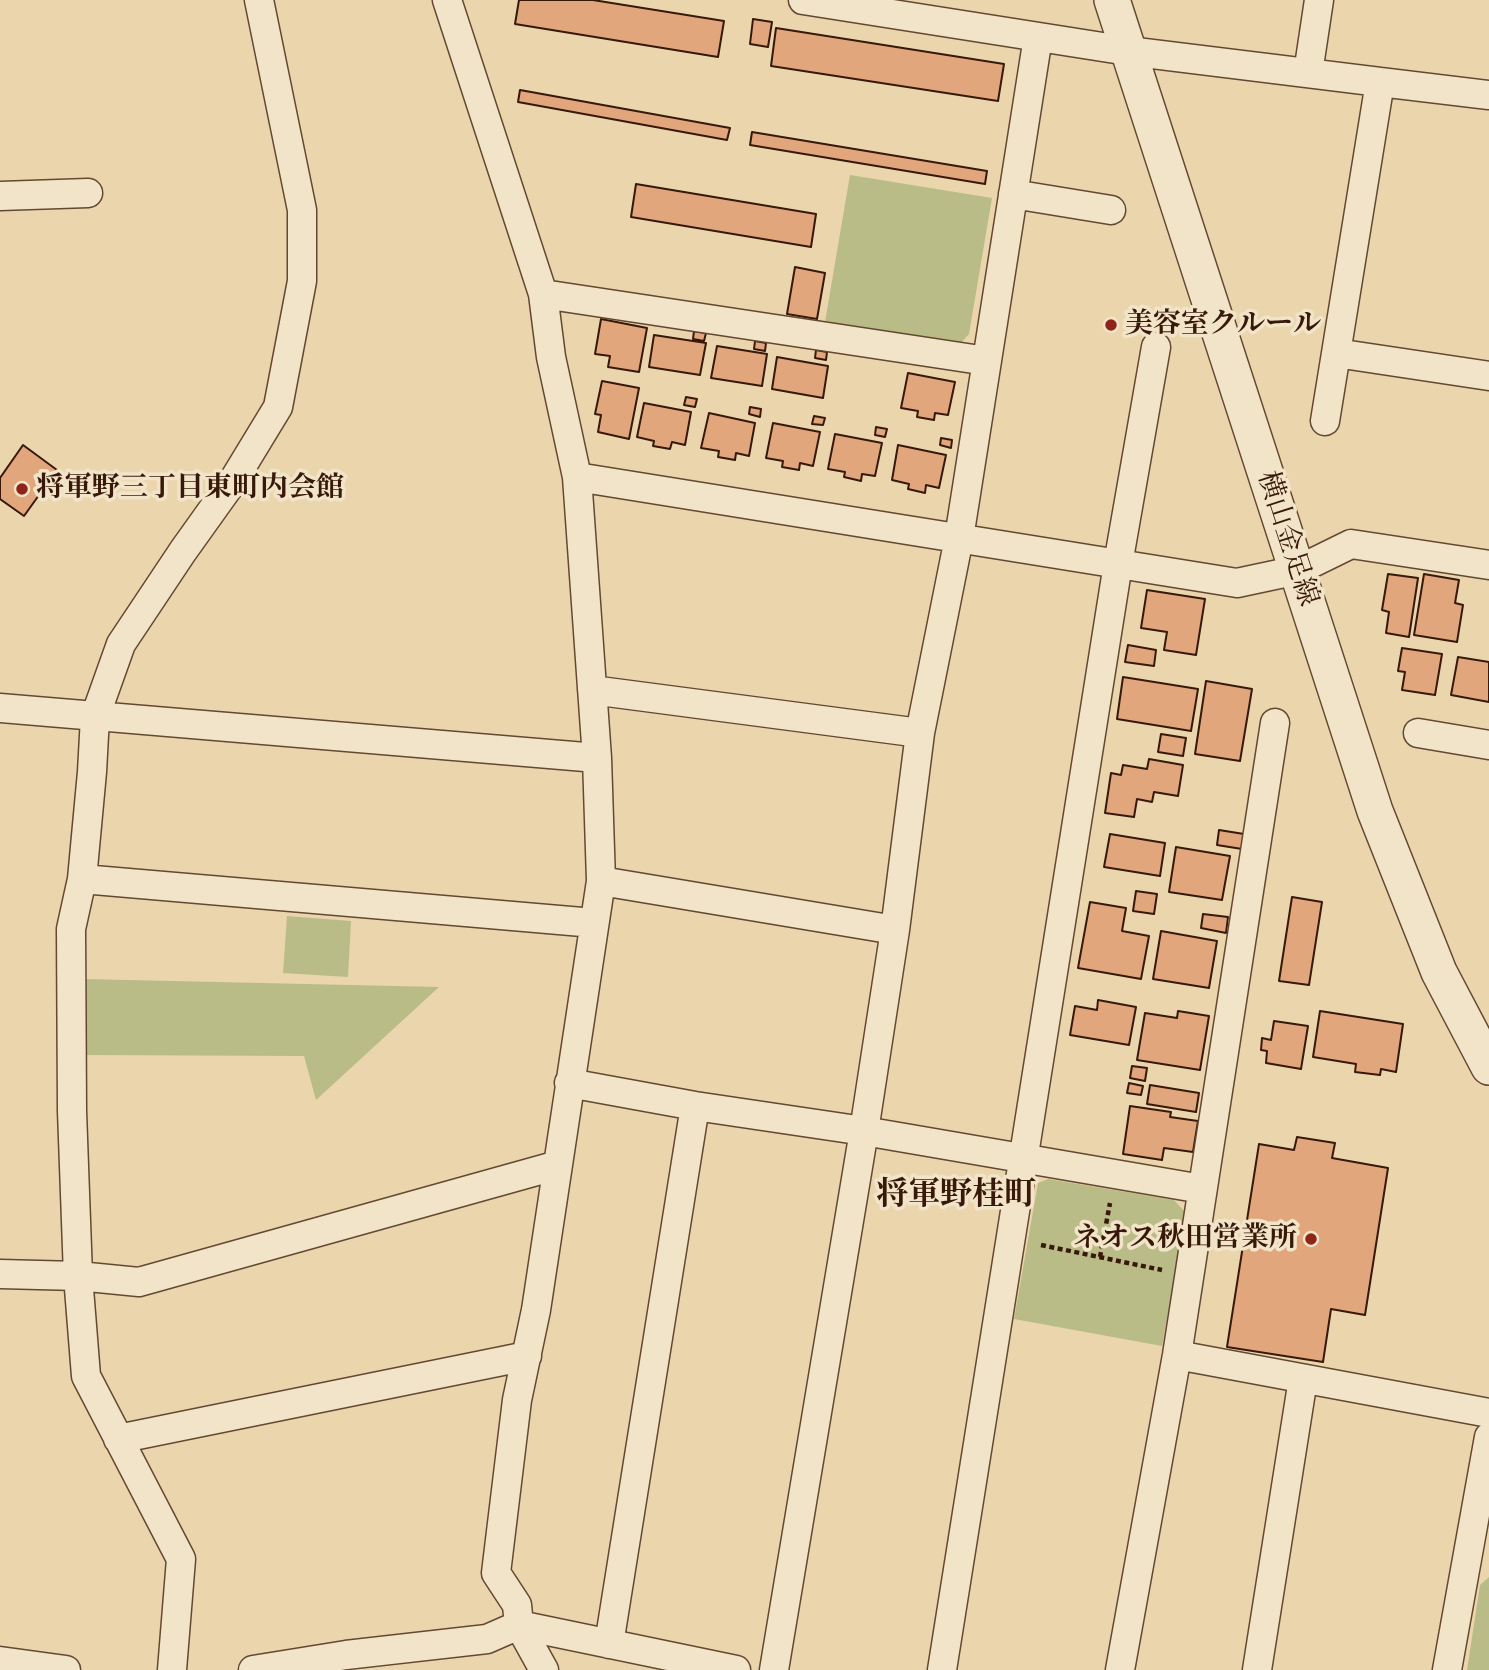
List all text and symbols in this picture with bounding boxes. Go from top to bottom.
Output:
place label: 美容室クルール [1125,308,1321,342]
marker: 美容室クルール [1103,317,1119,333]
street label: 横山金足線 [1249,467,1325,611]
place label: 将軍野三丁目東町内会館 [36,472,344,506]
marker: 将軍野三丁目東町内会館 [14,481,30,497]
district label: 将軍野桂町 [876,1177,1036,1215]
place label: ネオス秋田営業所 [1073,1222,1297,1256]
marker: ネオス秋田営業所 [1303,1231,1319,1247]

